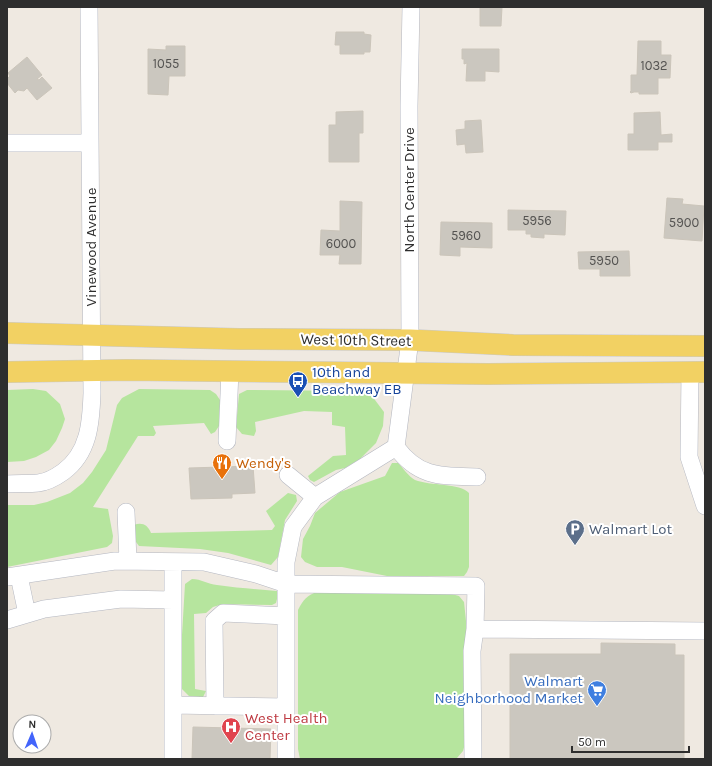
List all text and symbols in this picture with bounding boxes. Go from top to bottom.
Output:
house number: 1055 [153,56,179,71]
house number: 1032 [640,58,668,73]
street label: North Center Drive [400,127,418,253]
street label: Vinewood Avenue [82,188,100,306]
house number: 5956 [522,213,552,228]
house number: 5900 [669,215,699,230]
house number: 5960 [451,228,481,243]
house number: 6000 [326,236,357,251]
house number: 5950 [589,253,619,268]
street label: West 10th Street [300,330,412,350]
place label: 10th and Beachway EB [312,363,402,398]
bus stop icon: 10th and Beachway EB [287,370,309,398]
restaurant icon: Wendy's [211,452,233,480]
place label: Wendy's [236,454,291,472]
parking icon: Walmart Lot [564,518,586,546]
place label: Walmart Lot [589,520,673,538]
place label: Walmart Neighborhood Market [434,672,583,707]
supermarket icon: Walmart Neighborhood Market [586,679,608,707]
place label: West Health Center [245,709,328,744]
north arrow [12,714,52,754]
hospital icon: West Health Center [220,716,242,744]
text: N [28,718,37,731]
scale bar [572,728,689,754]
text: 50 m [578,735,606,749]

